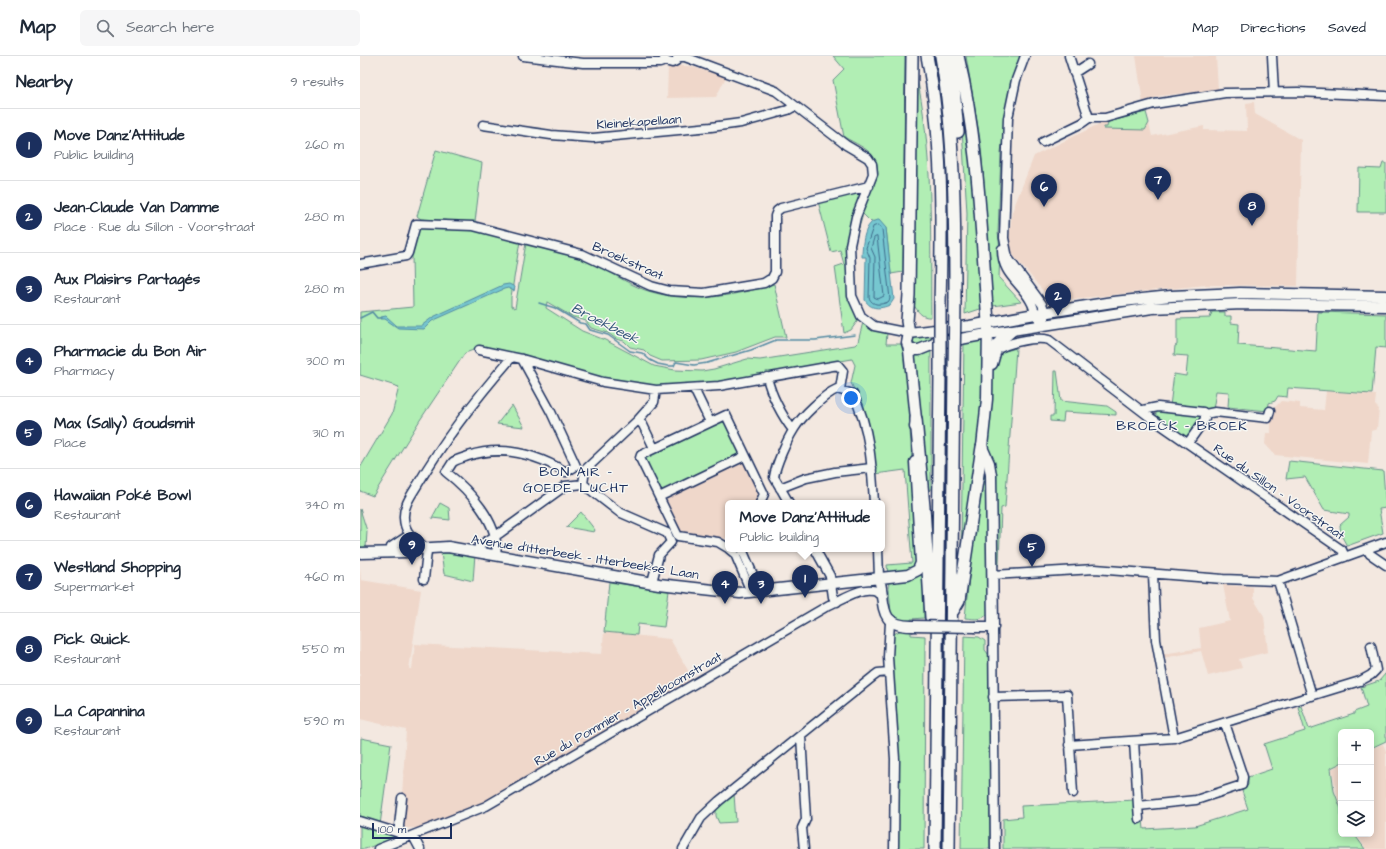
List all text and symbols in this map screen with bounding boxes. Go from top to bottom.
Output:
search box [80,10,360,46]
text: Map [20,14,56,41]
icon: search [94,17,116,39]
text: Search here [126,17,215,38]
text: Map [1192,18,1219,38]
text: Directions [1241,18,1306,38]
text: Saved [1328,18,1366,38]
text: Nearby [16,70,73,94]
text: 9 results [290,73,344,91]
street label: Kleinekapellaan [596,110,683,134]
text: Move Danz’Attitude [54,125,185,146]
text: 1 [28,136,30,154]
text: 260 m [305,136,344,154]
text: Public building [54,146,133,164]
pin: 7 [1145,167,1171,200]
pin: 6 [1031,174,1057,207]
pin: 8 [1239,193,1265,226]
text: Jean-Claude Van Damme [54,197,219,218]
text: 2 [25,208,33,226]
text: 280 m [305,208,344,226]
text: Place · Rue du Sillon - Voorstraat [54,218,255,236]
street label: Broekstraat [590,237,667,285]
text: Aux Plaisirs Partagés [54,269,200,290]
text: 3 [26,280,32,298]
text: 280 m [305,280,344,298]
pin: 2 [1045,283,1071,316]
text: Restaurant [54,290,121,308]
water label: Broekbeek [568,298,643,350]
text: Pharmacie du Bon Air [54,341,206,362]
text: 4 [25,352,33,370]
text: 300 m [306,352,344,370]
text: Pharmacy [54,362,115,380]
your location [841,388,861,408]
text: Max (Sally) Goudsmit [54,413,195,434]
district label: BROECK - BROEK [1116,416,1248,436]
text: 5 [24,424,34,442]
text: 310 m [312,424,344,442]
text: Place [54,434,86,452]
street label: Rue du Sillon - Voorstraat [1210,440,1349,545]
district label: BON AIR - GOEDE LUCHT [523,462,629,498]
text: Hawaiian Poké Bowl [54,485,191,506]
text: 6 [25,496,33,514]
text: 340 m [305,496,344,514]
popup [725,500,885,552]
text: Restaurant [54,506,121,524]
text: Move Danz’Attitude [740,507,870,528]
text: Public building [740,528,819,546]
street label: Avenue d'Itterbeek - Itterbeekse Laan [470,530,701,584]
pin: 9 [399,532,425,565]
pin: 5 [1019,534,1045,567]
text: Westland Shopping [54,557,181,578]
pin: 1 [792,565,818,598]
text: 7 [25,568,33,586]
text: 460 m [303,568,344,586]
pin: 4 [712,571,738,604]
pin: 3 [748,571,774,604]
text: Supermarket [54,578,135,596]
text: Pick Quick [54,629,130,650]
text: 8 [25,640,33,658]
text: 550 m [302,640,344,658]
street label: Rue du Pommier - Appelboomstraat [531,647,726,770]
text: Restaurant [54,650,121,668]
text: La Capannina [54,701,145,722]
text: 9 [25,712,33,730]
text: 590 m [304,712,344,730]
text: Restaurant [54,722,121,740]
map controls [1338,729,1374,837]
button: + [1338,729,1374,765]
button: − [1338,765,1374,801]
button: layers [1338,801,1374,837]
scale bar [372,821,452,840]
text: 100 m [378,822,406,837]

